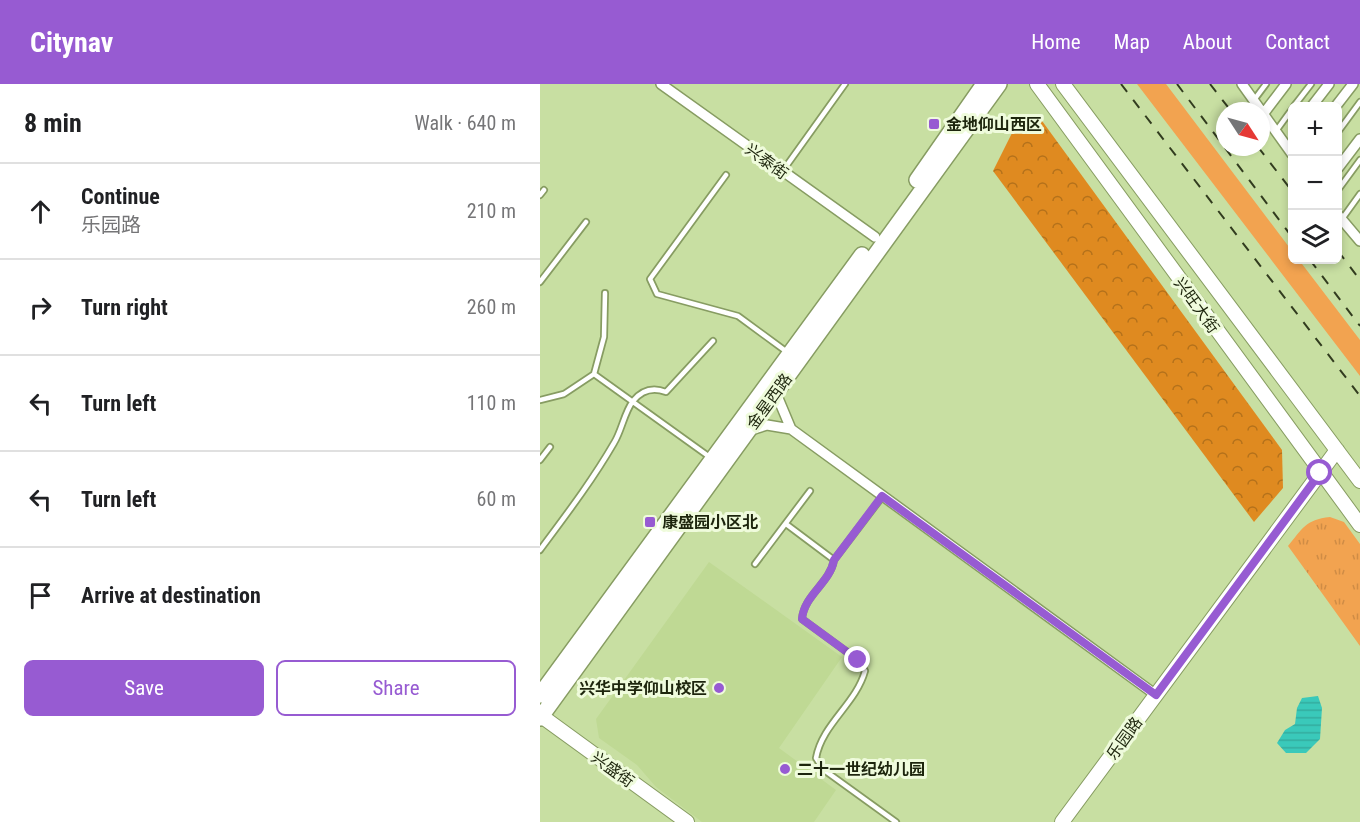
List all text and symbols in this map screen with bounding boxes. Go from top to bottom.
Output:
text: Citynav [30,26,113,59]
text: Home [1031,30,1081,54]
text: Map [1114,30,1150,54]
text: About [1183,30,1232,54]
text: Contact [1265,30,1330,54]
north arrow [1216,102,1270,156]
map controls [1288,102,1342,264]
button: + [1288,102,1342,156]
text: 8 min [24,108,82,138]
text: Walk · 640 m [415,111,516,135]
place label: 金地仰山西区 [946,115,1042,134]
marker: 金地仰山西区 [927,117,941,131]
street label: 兴泰街 [742,140,792,183]
button: − [1288,156,1342,210]
text: Continue [81,184,160,209]
icon: ahead [24,195,57,228]
text: 210 m [467,199,516,223]
button: layers [1288,210,1342,264]
text: 乐园路 [81,213,141,237]
street label: 兴旺大街 [1170,274,1223,337]
icon: right [24,291,57,324]
text: Turn right [81,295,168,320]
text: 260 m [467,295,516,319]
street label: 金星西路 [743,370,796,433]
icon: left [24,387,57,420]
text: Turn left [81,391,156,416]
text: 110 m [467,391,516,415]
route start [1306,459,1332,485]
icon: left [24,483,57,516]
text: Turn left [81,487,156,512]
text: 60 m [477,487,516,511]
place label: 康盛园小区北 [662,513,758,532]
marker: 康盛园小区北 [643,515,657,529]
icon: arrive [24,579,57,612]
text: Arrive at destination [81,583,261,608]
route end [844,646,870,672]
button: Save [24,660,264,716]
button: Share [276,660,516,716]
place label: 兴华中学仰山校区 [579,679,707,698]
marker: 兴华中学仰山校区 [712,681,726,695]
street label: 乐园路 [1103,713,1146,763]
street label: 兴盛街 [588,748,638,791]
place label: 二十一世纪幼儿园 [797,760,925,779]
marker: 二十一世纪幼儿园 [778,762,792,776]

